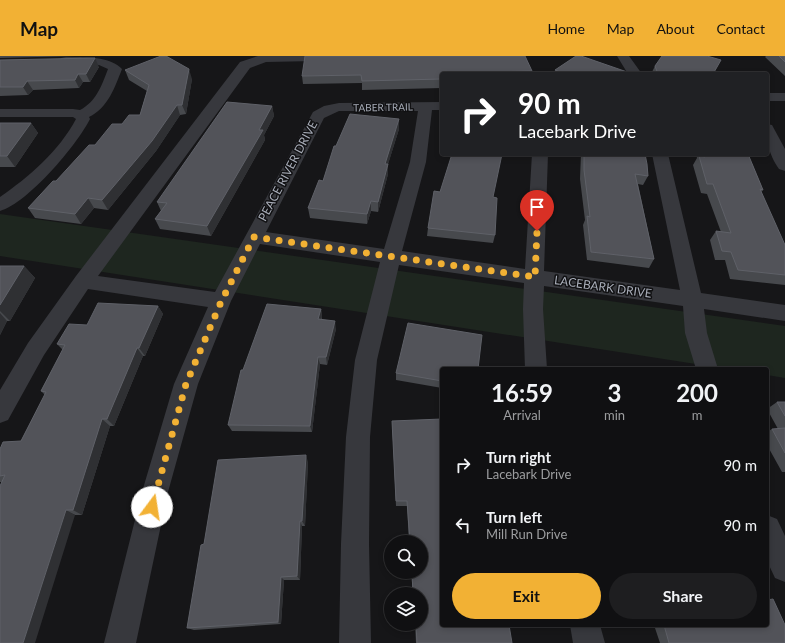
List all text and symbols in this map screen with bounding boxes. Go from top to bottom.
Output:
text: Map [20,17,58,40]
text: Home [547,20,585,37]
text: Map [607,20,634,37]
text: About [656,20,694,37]
text: Contact [716,20,765,37]
text: 90 m [518,86,581,120]
icon: right [452,88,504,140]
street label: TABER TRAIL [353,100,413,114]
street label: PEACE RIVER DRIVE [255,118,320,224]
text: Lacebark Drive [518,120,636,142]
pin [520,190,554,231]
icon: arrive [526,196,548,218]
street label: LACEBARK DRIVE [553,272,653,301]
text: 16:59 [491,378,553,407]
text: 3 [608,378,622,407]
text: 200 [676,378,718,407]
text: Arrival [503,407,541,423]
text: min [604,407,625,423]
text: m [692,407,702,423]
text: Turn right [486,448,551,466]
icon: right [452,454,474,476]
text: 90 m [723,456,757,474]
text: Lacebark Drive [486,466,572,482]
position arrow [131,486,173,528]
text: Turn left [486,508,542,526]
icon: left [452,514,474,536]
text: 90 m [723,516,757,534]
text: Mill Run Drive [486,526,567,542]
map controls [384,535,428,631]
button: search [384,535,428,579]
button: Exit [452,573,601,619]
button: Share [609,573,757,619]
button: layers [384,587,428,631]

